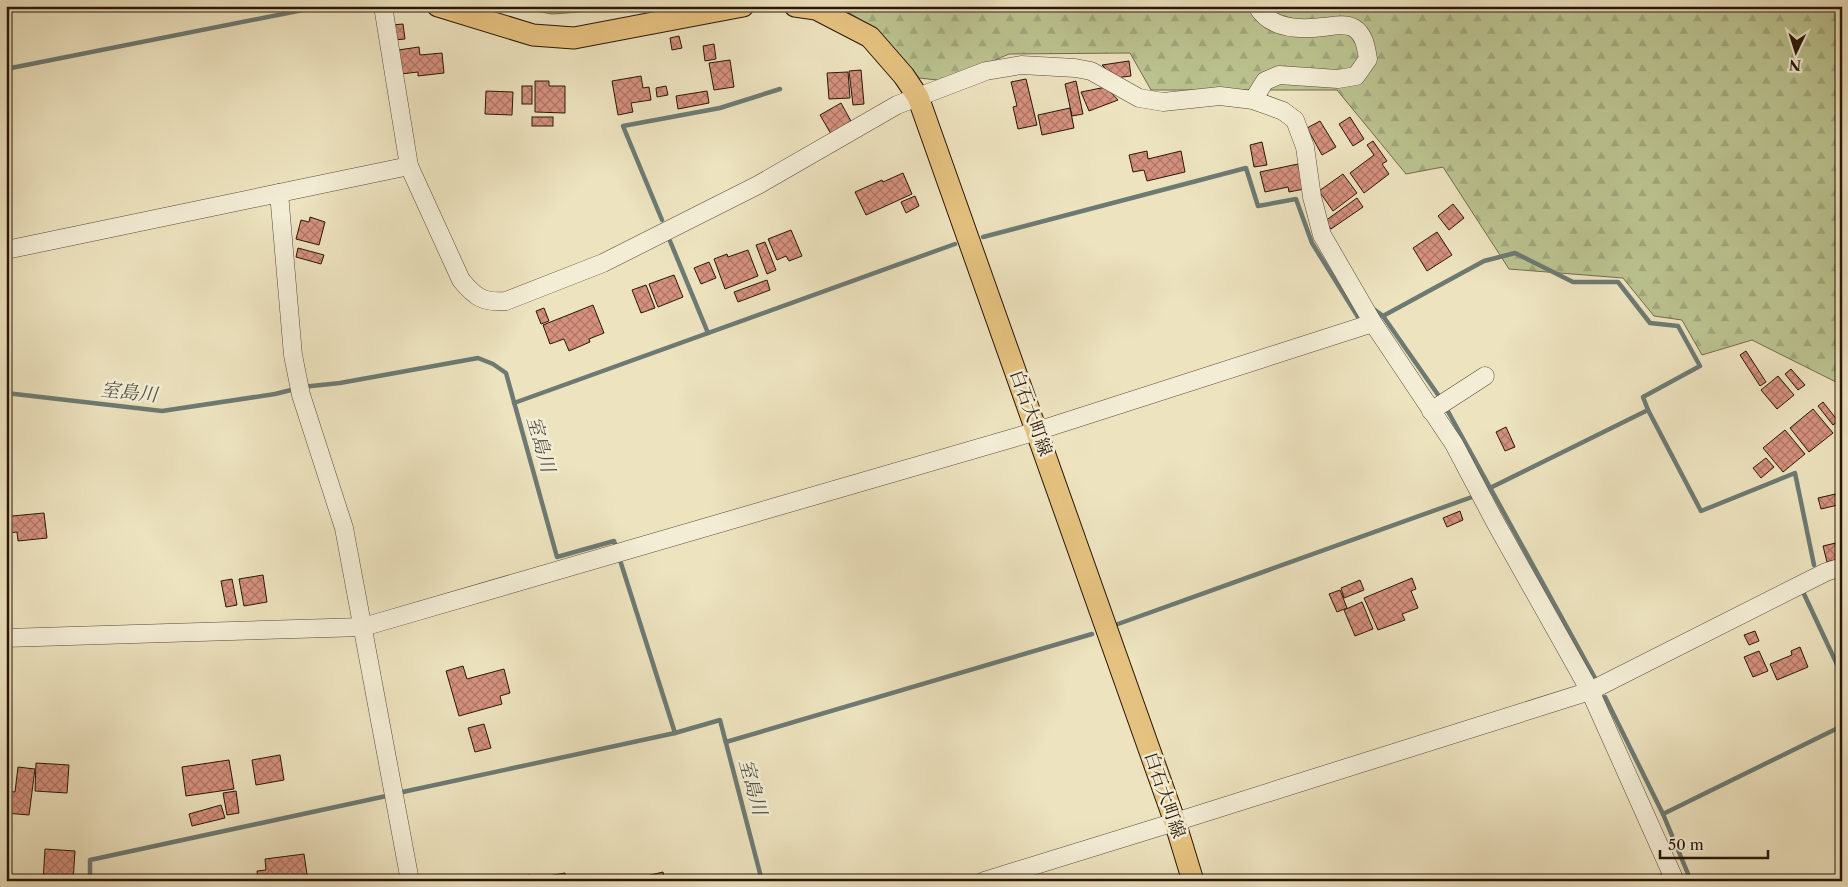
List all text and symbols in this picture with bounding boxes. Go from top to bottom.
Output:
north arrow [1770,28,1820,78]
text: N [1788,56,1802,74]
street label: 白石大町線 [1005,367,1057,459]
water label: 室島川 [99,378,161,407]
water label: 室島川 [522,413,560,476]
street label: 白石大町線 [1140,749,1190,841]
water label: 室島川 [735,756,772,819]
scale bar [1660,827,1768,859]
text: 50 m [1668,835,1704,854]

